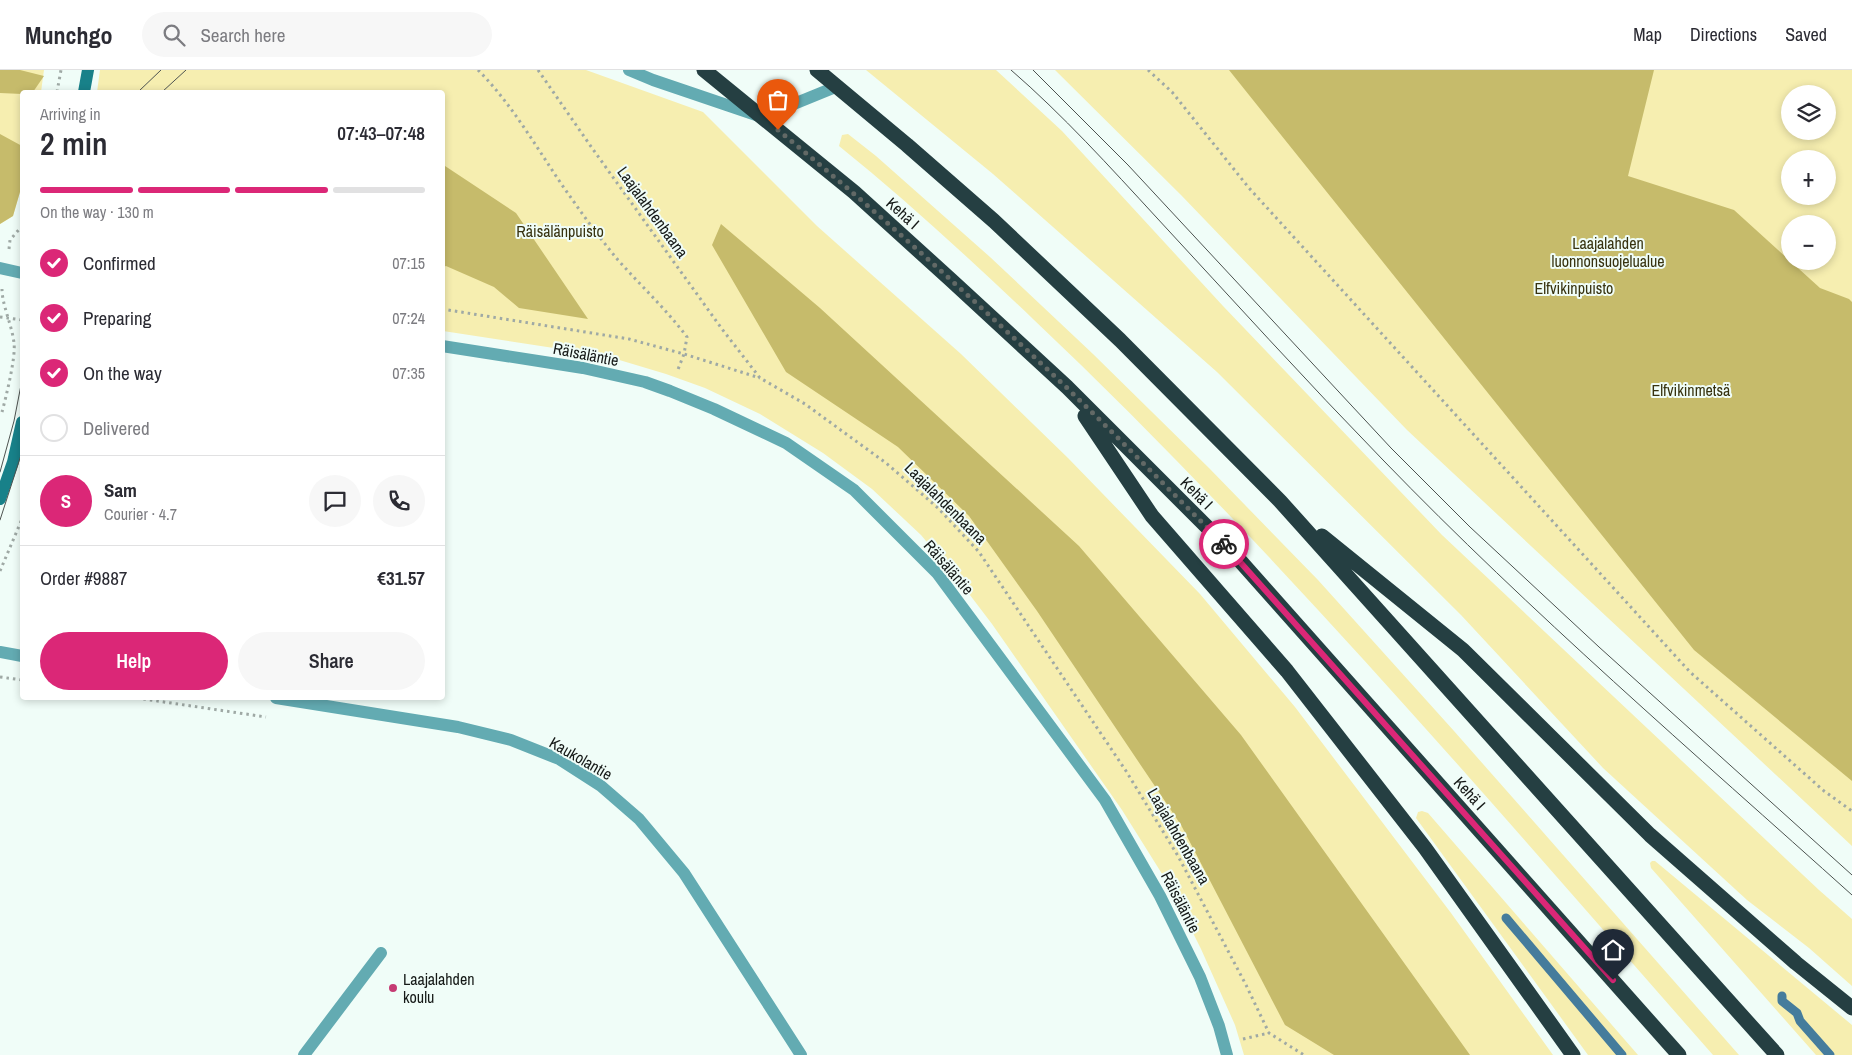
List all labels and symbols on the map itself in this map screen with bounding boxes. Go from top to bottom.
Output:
pin [757,79,799,130]
street label: Laajalahdenbaana [612,162,694,263]
street label: Kehä I [882,192,924,234]
park label: Räisälänpuisto [516,220,604,242]
park label: Laajalahden luonnonsuojelualue [1551,232,1665,272]
park label: Elfvikinpuisto [1535,277,1613,299]
street label: Räisäläntie [551,337,621,371]
park label: Elfvikinmetsä [1652,379,1731,401]
street label: Laajalahdenbaana [900,457,992,549]
street label: Kehä I [1176,472,1218,514]
courier [1199,519,1249,569]
street label: Räisäläntie [919,535,979,599]
street label: Kaukolantie [545,731,617,785]
street label: Kehä I [1449,772,1491,814]
street label: Laajalahdenbaana [1142,784,1216,889]
street label: Räisäläntie [1156,867,1206,937]
pin [1592,929,1634,980]
place label: Laajalahden koulu [403,968,475,1008]
marker: Laajalahden koulu [387,982,399,994]

